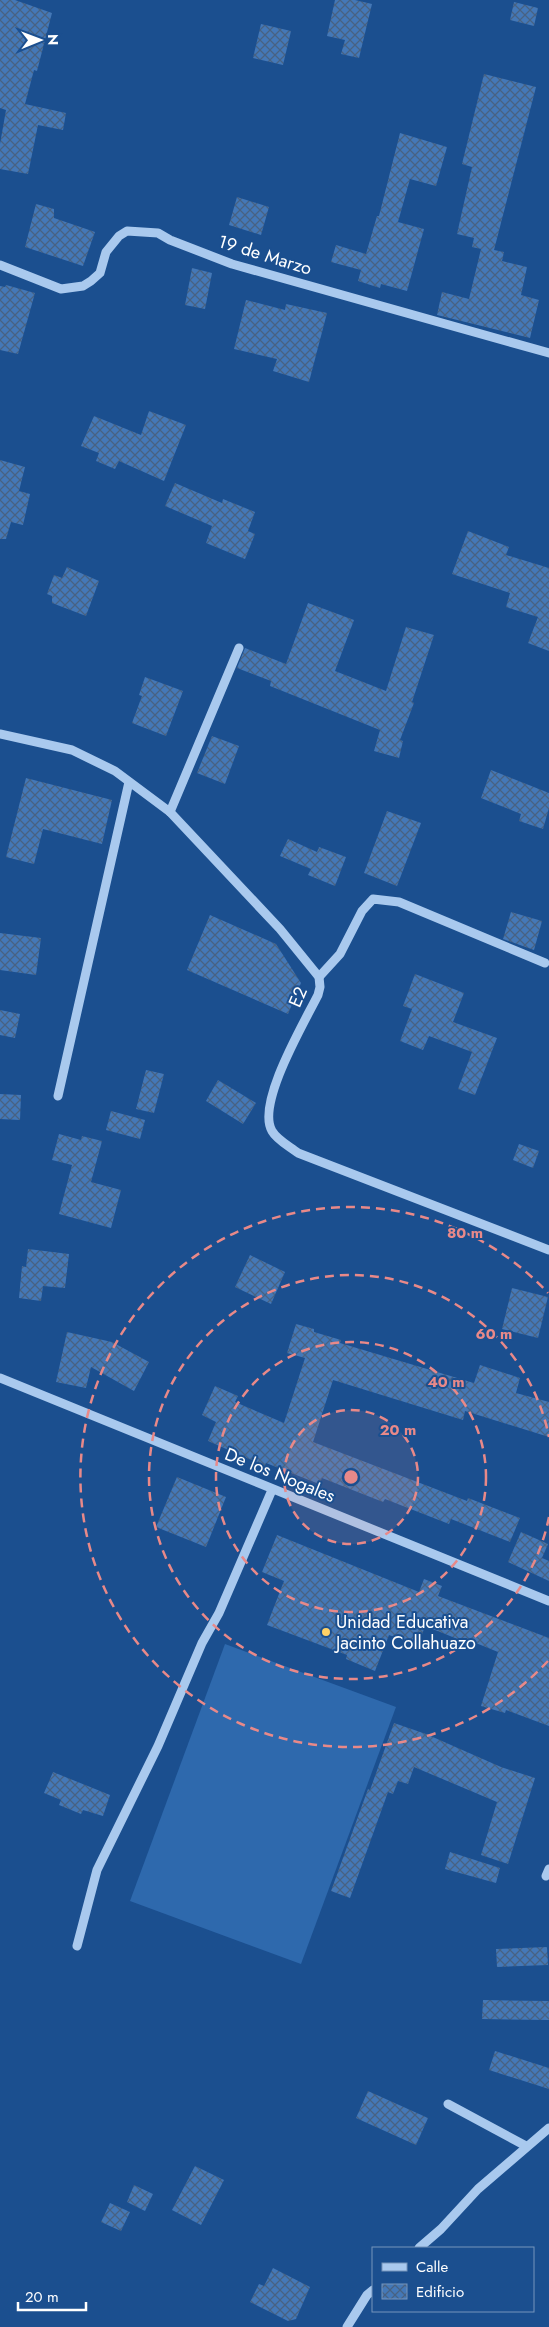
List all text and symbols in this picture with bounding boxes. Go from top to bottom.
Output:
north arrow [15,15,65,65]
text: N [43,34,63,46]
street label: 19 de Marzo [215,228,315,282]
street label: E2 [282,983,314,1011]
text: 80 m [447,1222,483,1244]
text: 60 m [476,1323,512,1345]
text: 40 m [427,1371,465,1393]
text: 20 m [380,1419,416,1441]
street label: De los Nogales [221,1441,339,1509]
centre of rings [342,1468,360,1486]
place label: Unidad Educativa Jacinto Collahuazo [334,1609,476,1656]
marker: Unidad Educativa Jacinto Collahuazo [320,1626,332,1638]
legend [372,2247,534,2312]
text: Calle [416,2256,448,2278]
scale bar [18,2280,85,2312]
text: Edificio [416,2281,464,2303]
text: 20 m [25,2286,59,2308]

